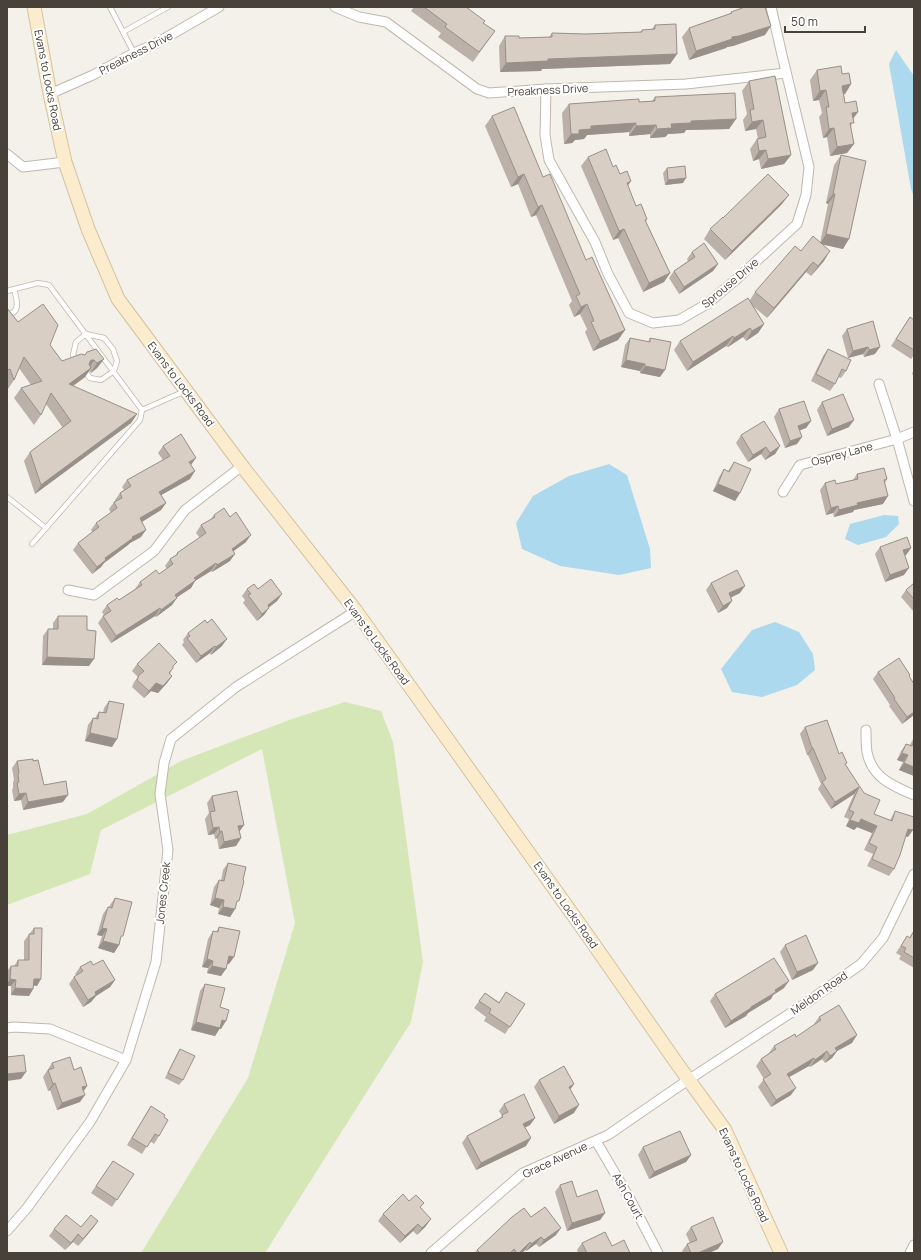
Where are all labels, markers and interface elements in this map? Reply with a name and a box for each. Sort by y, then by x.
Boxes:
scale bar [785,8,865,34]
text: 50 m [791,13,818,30]
street label: Preakness Drive [96,27,176,78]
street label: Evans to Locks Road [31,28,66,132]
street label: Preakness Drive [507,80,589,99]
street label: Sprouse Drive [698,254,762,311]
street label: Evans to Locks Road [145,338,218,429]
street label: Osprey Lane [809,438,875,469]
street label: Evans to Locks Road [341,596,414,688]
street label: Evans to Locks Road [531,858,602,951]
street label: Jones Creek [152,861,173,925]
street label: Meldon Road [787,967,850,1018]
street label: Evans to Locks Road [716,1125,773,1224]
street label: Grace Avenue [520,1138,590,1181]
street label: Ash Court [610,1170,647,1222]

